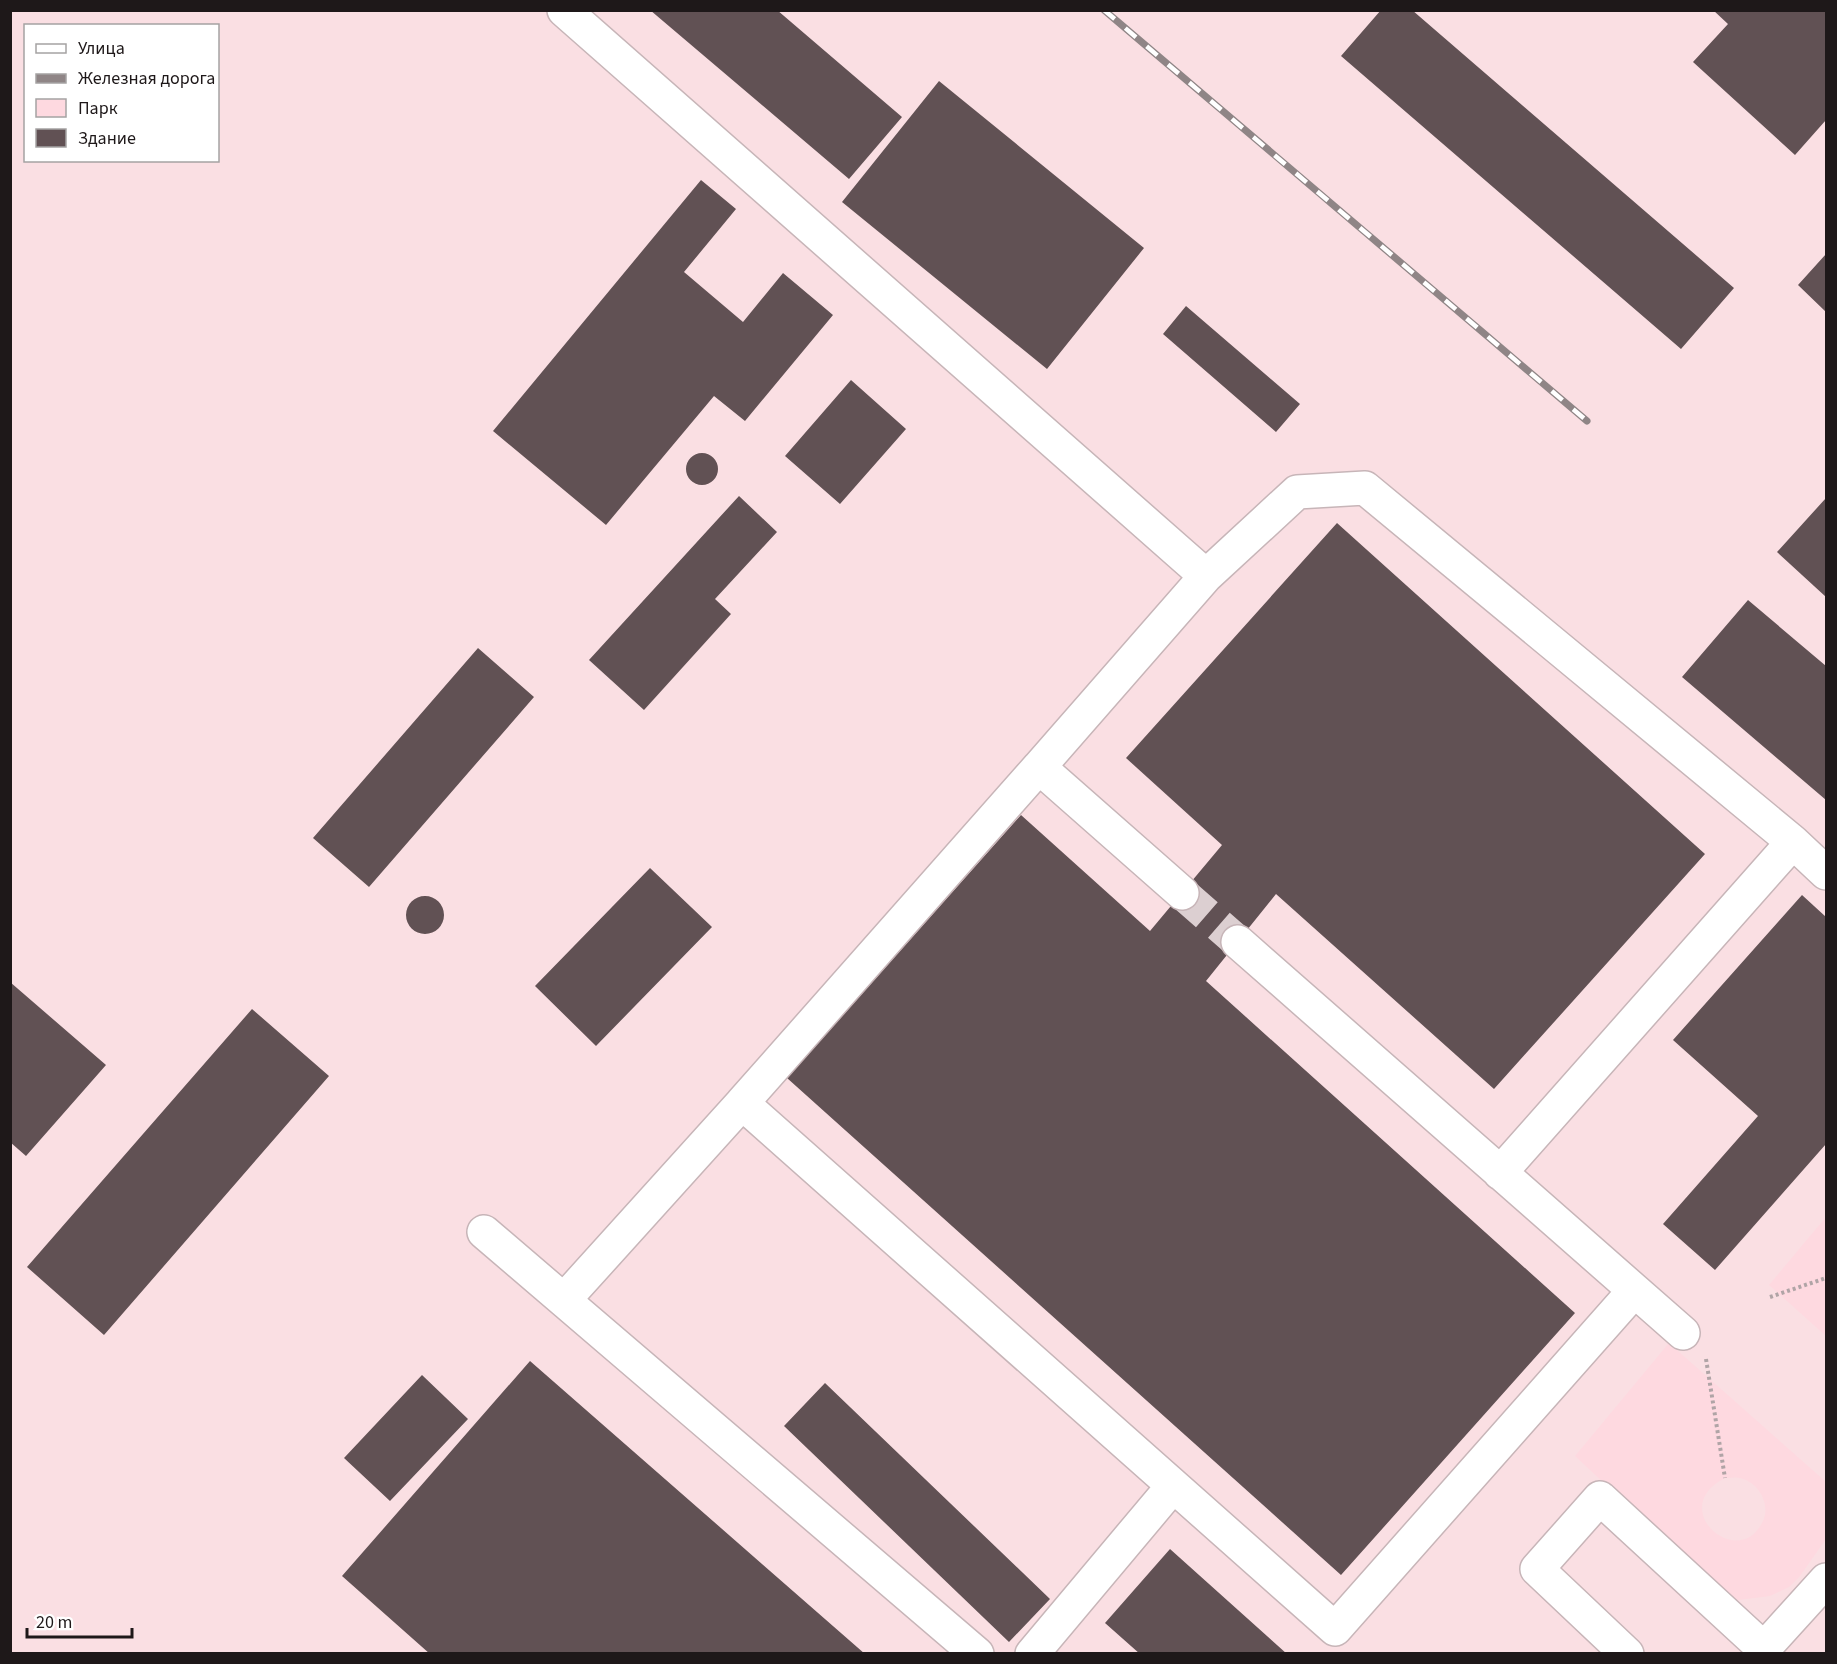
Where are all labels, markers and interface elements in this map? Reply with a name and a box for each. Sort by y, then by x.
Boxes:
legend [24,24,219,162]
text: Улица [78,36,125,61]
text: Железная дорога [78,66,215,91]
text: Парк [78,96,118,121]
text: Здание [78,126,136,151]
scale bar [27,1601,132,1639]
text: 20 m [36,1610,72,1635]

